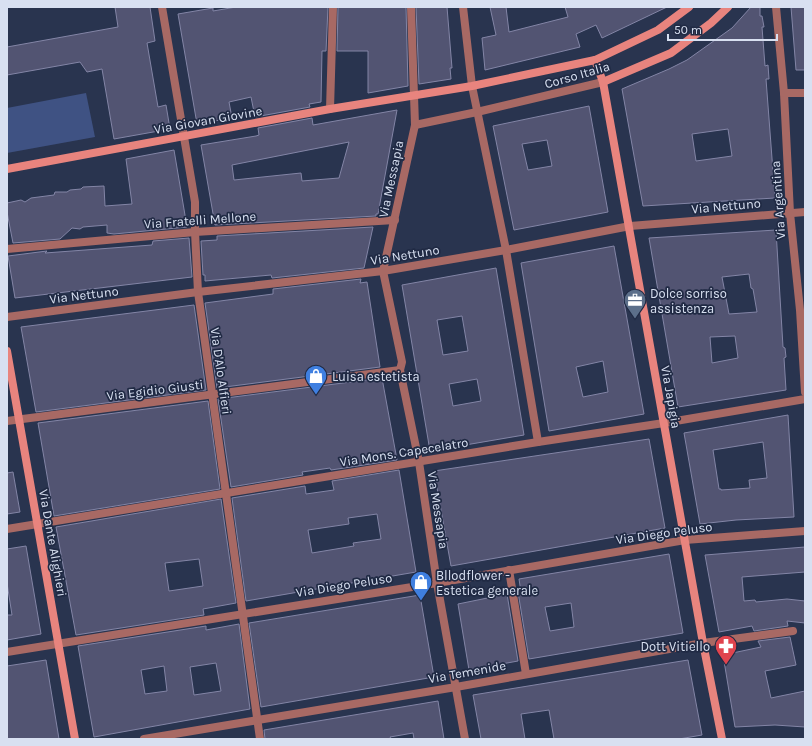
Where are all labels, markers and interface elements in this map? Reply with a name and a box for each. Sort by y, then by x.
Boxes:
scale bar [668,16,777,42]
text: 50 m [674,23,702,37]
street label: Corso Italia [543,59,611,91]
street label: Via Giovan Giovine [153,103,264,137]
street label: Via Messapia [375,139,407,219]
street label: Via Argentina [768,160,788,240]
street label: Via Nettuno [691,195,761,217]
street label: Via Fratelli Mellone [143,209,257,231]
street label: Via Nettuno [369,242,441,268]
street label: Via Nettuno [49,283,119,307]
place label: Dolce sorriso assistenza [650,286,727,316]
office icon: Dolce sorriso assistenza [622,287,648,320]
street label: Via D'Alo Alfieri [207,327,235,415]
shop icon: Luisa estetista [303,363,329,396]
street label: Via Japigia [658,364,684,430]
place label: Luisa estetista [332,369,420,384]
street label: Via Egidio Giusti [106,377,204,403]
street label: Via Mons. Capecelatro [339,434,469,470]
street label: Via Messapia [424,470,452,550]
street label: Via Dante Alighieri [36,488,70,598]
street label: Via Diego Peluso [615,519,713,547]
place label: Bllodflower - Estetica generale [436,568,538,598]
shop icon: Bllodflower - Estetica generale [408,569,434,602]
street label: Via Diego Peluso [295,570,393,600]
pharmacy icon: Dott Vitiello [713,633,739,666]
place label: Dott Vitiello [640,639,710,654]
street label: Via Temenide [427,658,507,686]

